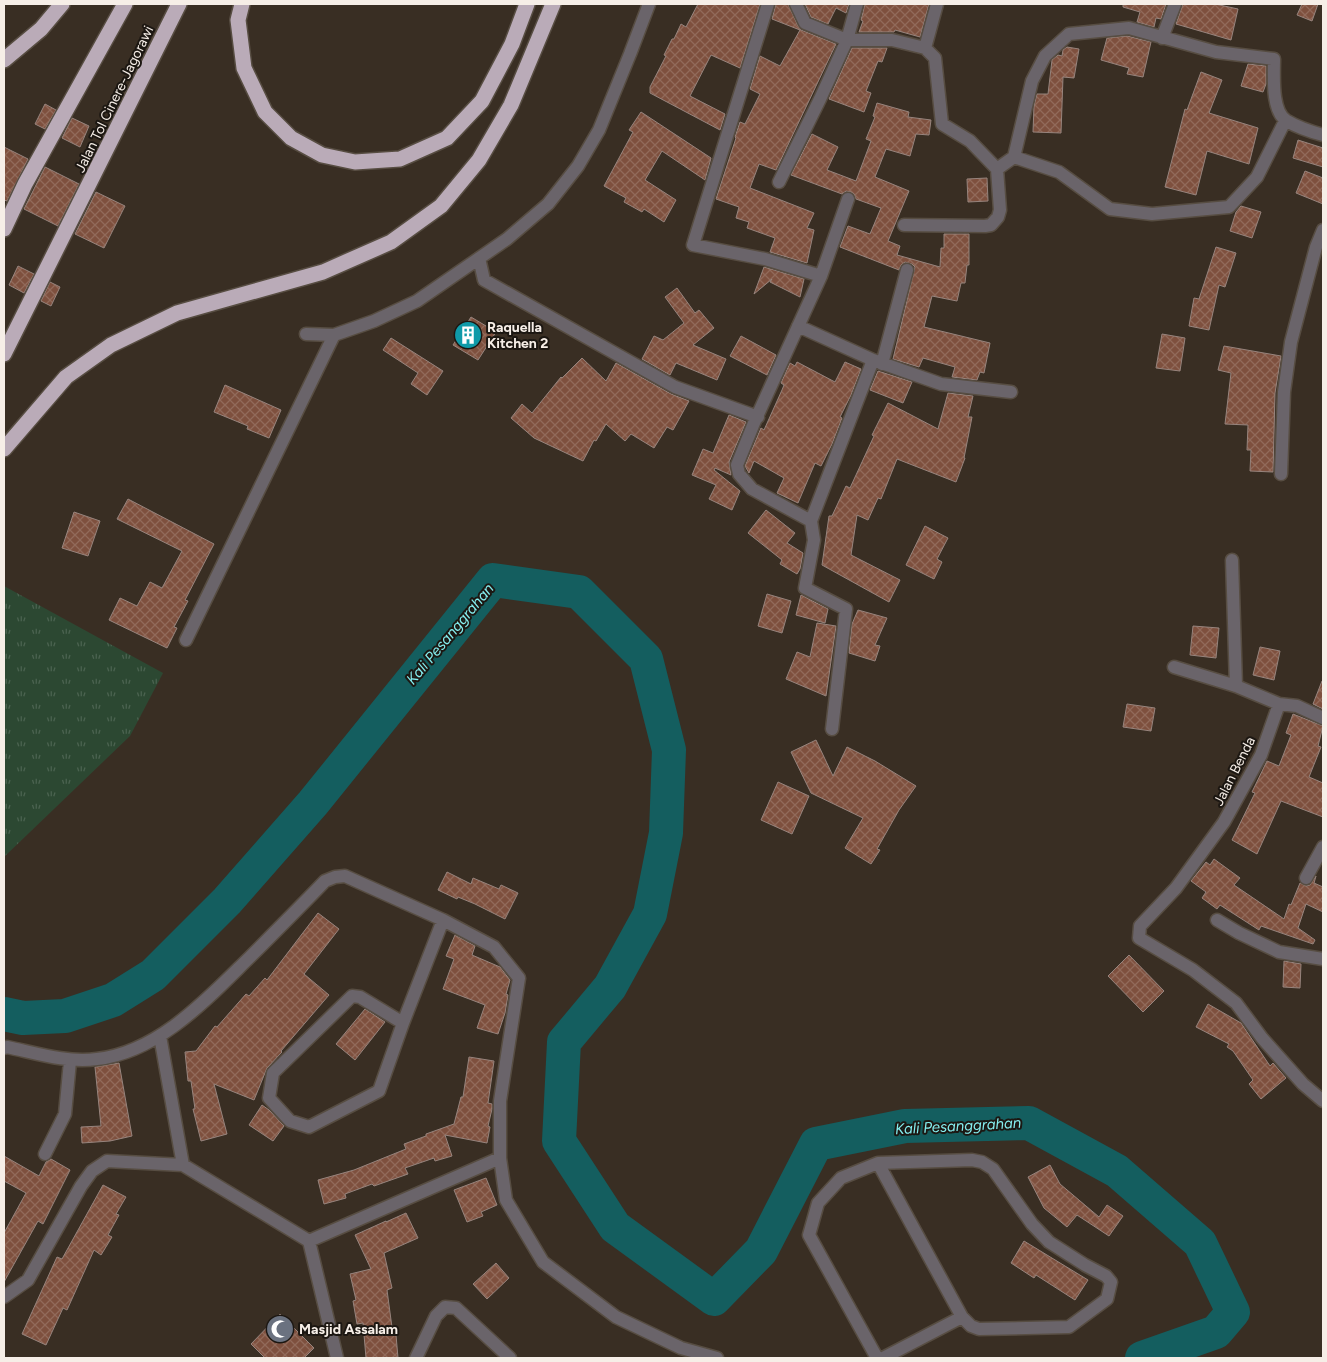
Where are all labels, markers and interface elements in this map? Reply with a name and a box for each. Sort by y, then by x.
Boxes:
street label: Jalan Tol Cinere-Jagorawi [72,23,157,175]
place label: Raquella Kitchen 2 [487,319,548,352]
building icon: Raquella Kitchen 2 [453,320,483,350]
water label: Kali Pesanggrahan [402,580,498,688]
street label: Jalan Benda [1210,734,1259,809]
water label: Kali Pesanggrahan [894,1114,1022,1138]
mosque icon: Masjid Assalam [265,1314,295,1344]
place label: Masjid Assalam [299,1321,398,1338]

